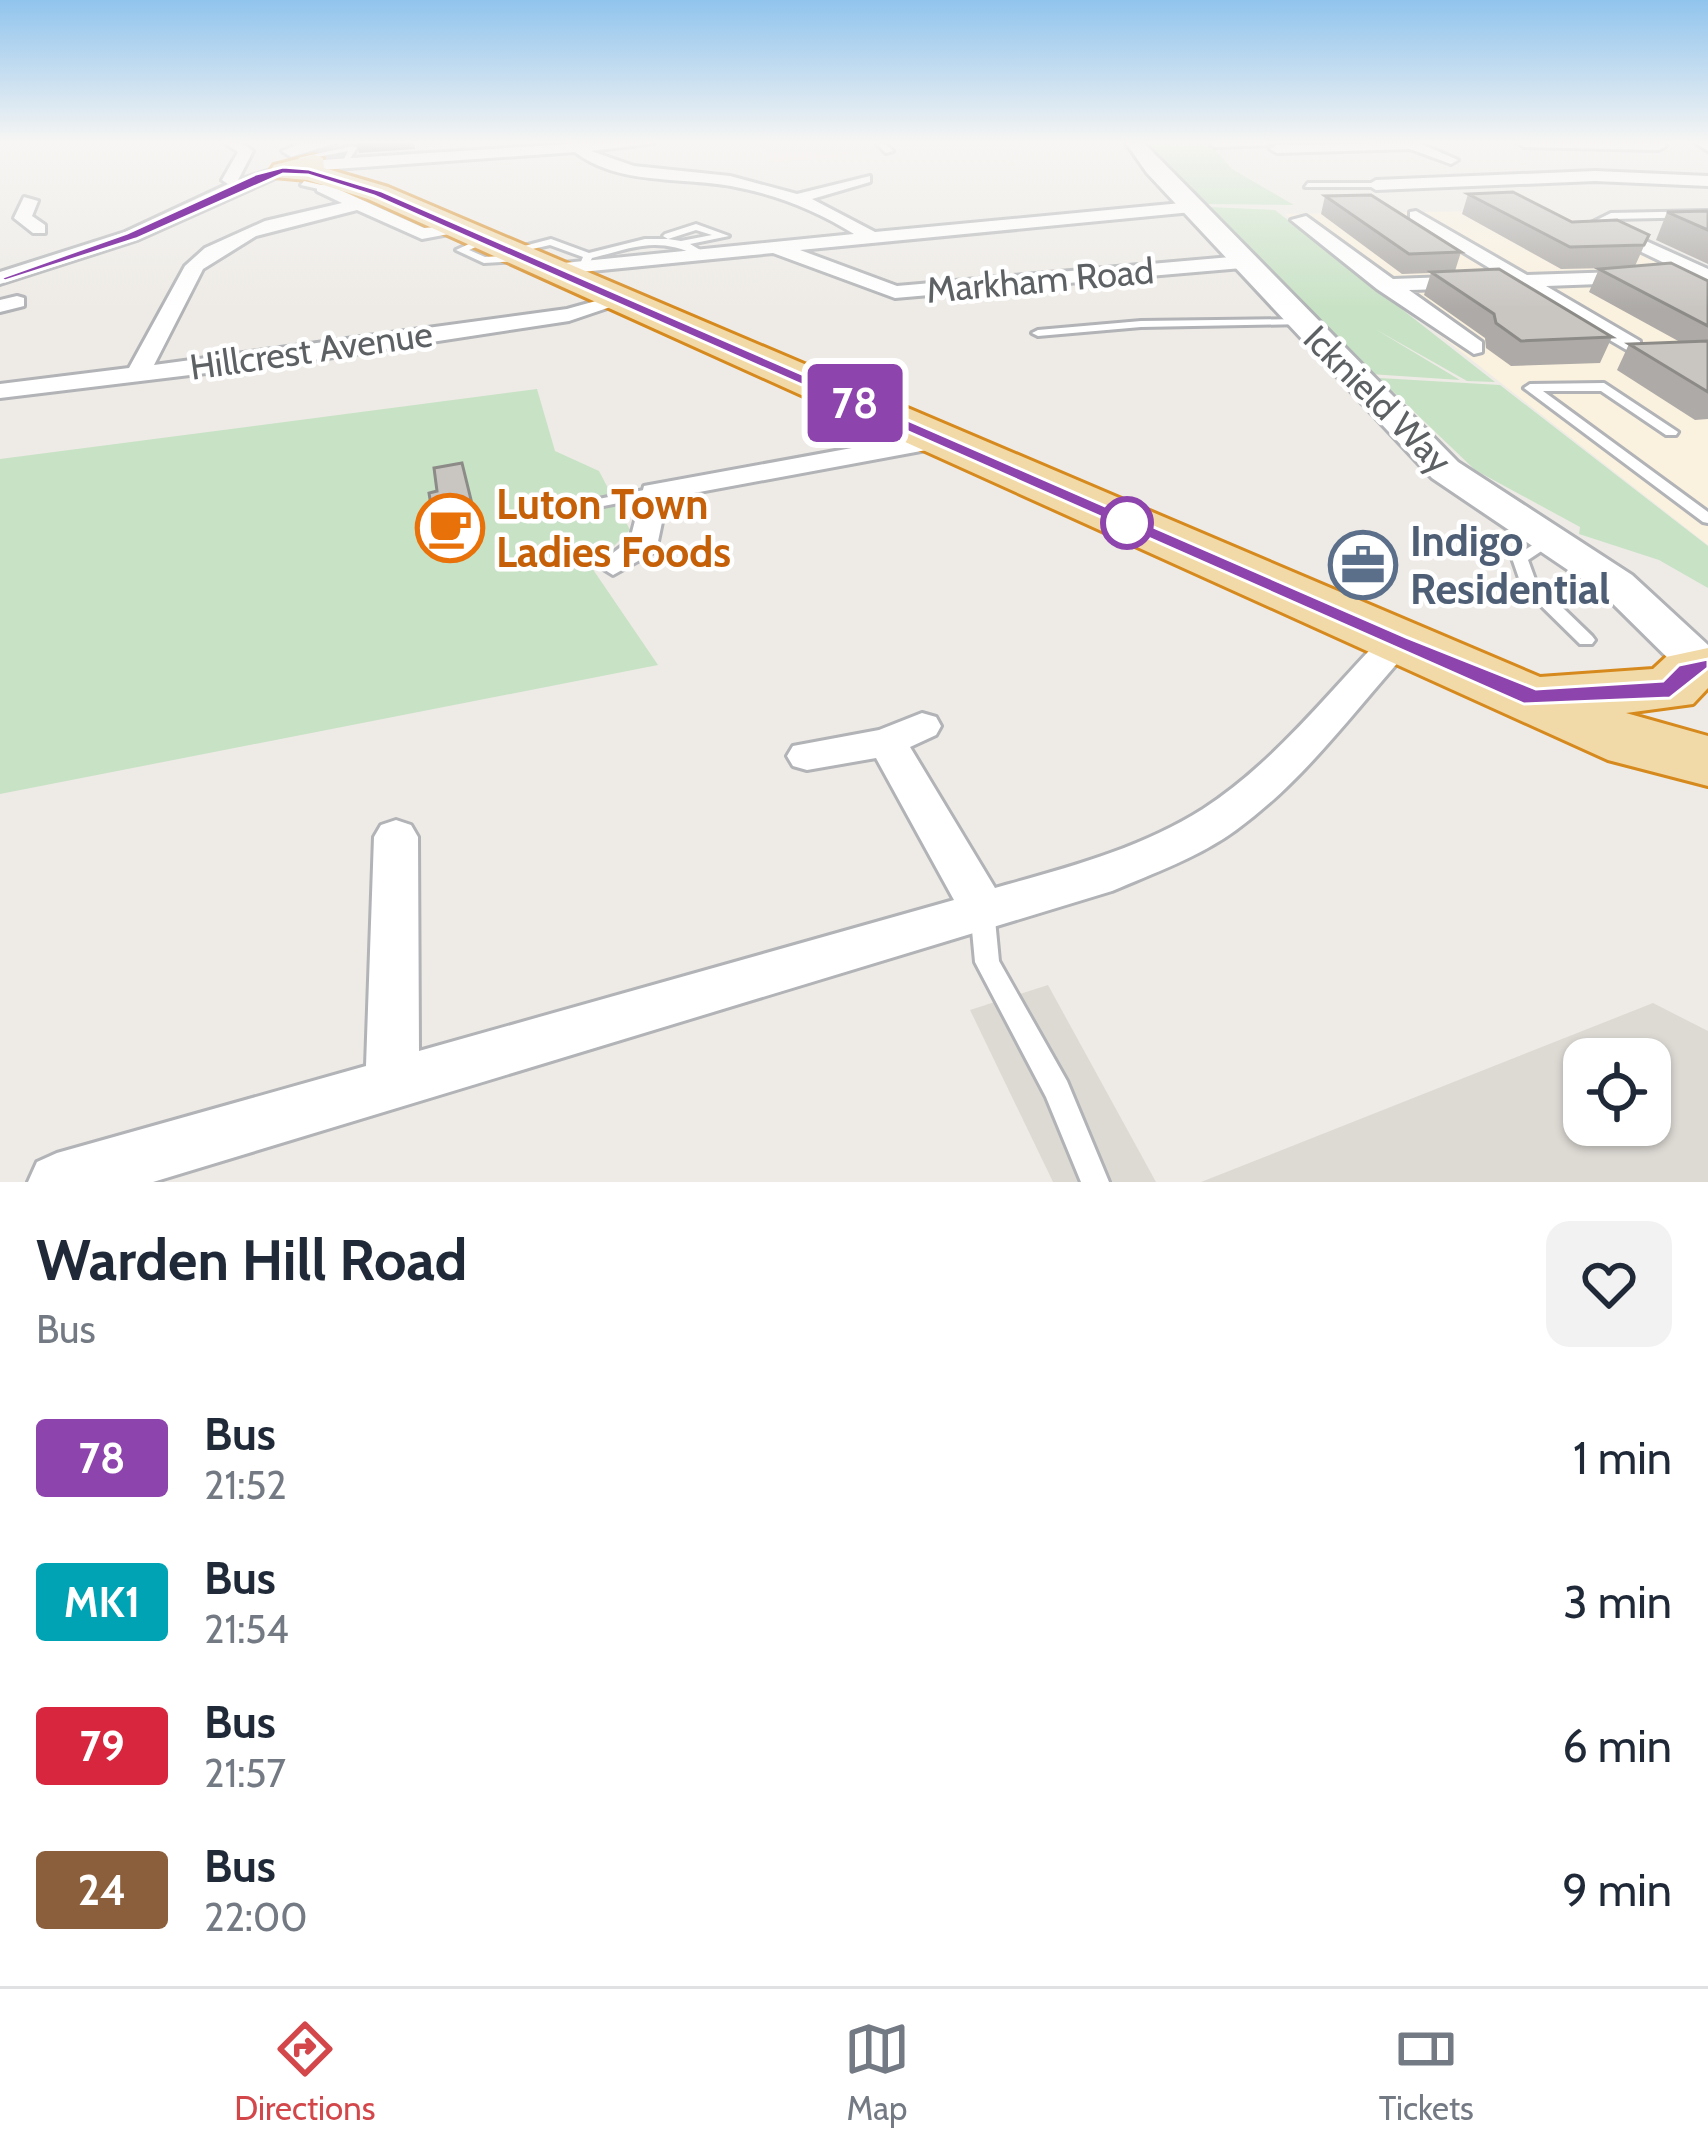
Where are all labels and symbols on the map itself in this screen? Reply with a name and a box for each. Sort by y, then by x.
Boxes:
street label: Markham Road [924,248,1156,312]
street label: Hillcrest Avenue [187,311,435,389]
street label: Icknield Way [1295,316,1461,482]
line badge: 78 [801,364,909,442]
place label: Luton Town Ladies Foods [496,478,731,578]
cafe icon: Luton Town Ladies Foods [415,493,485,563]
unlabelled marker [1102,498,1152,548]
place label: Indigo Residential [1410,515,1610,615]
office icon: Indigo Residential [1328,530,1398,600]

